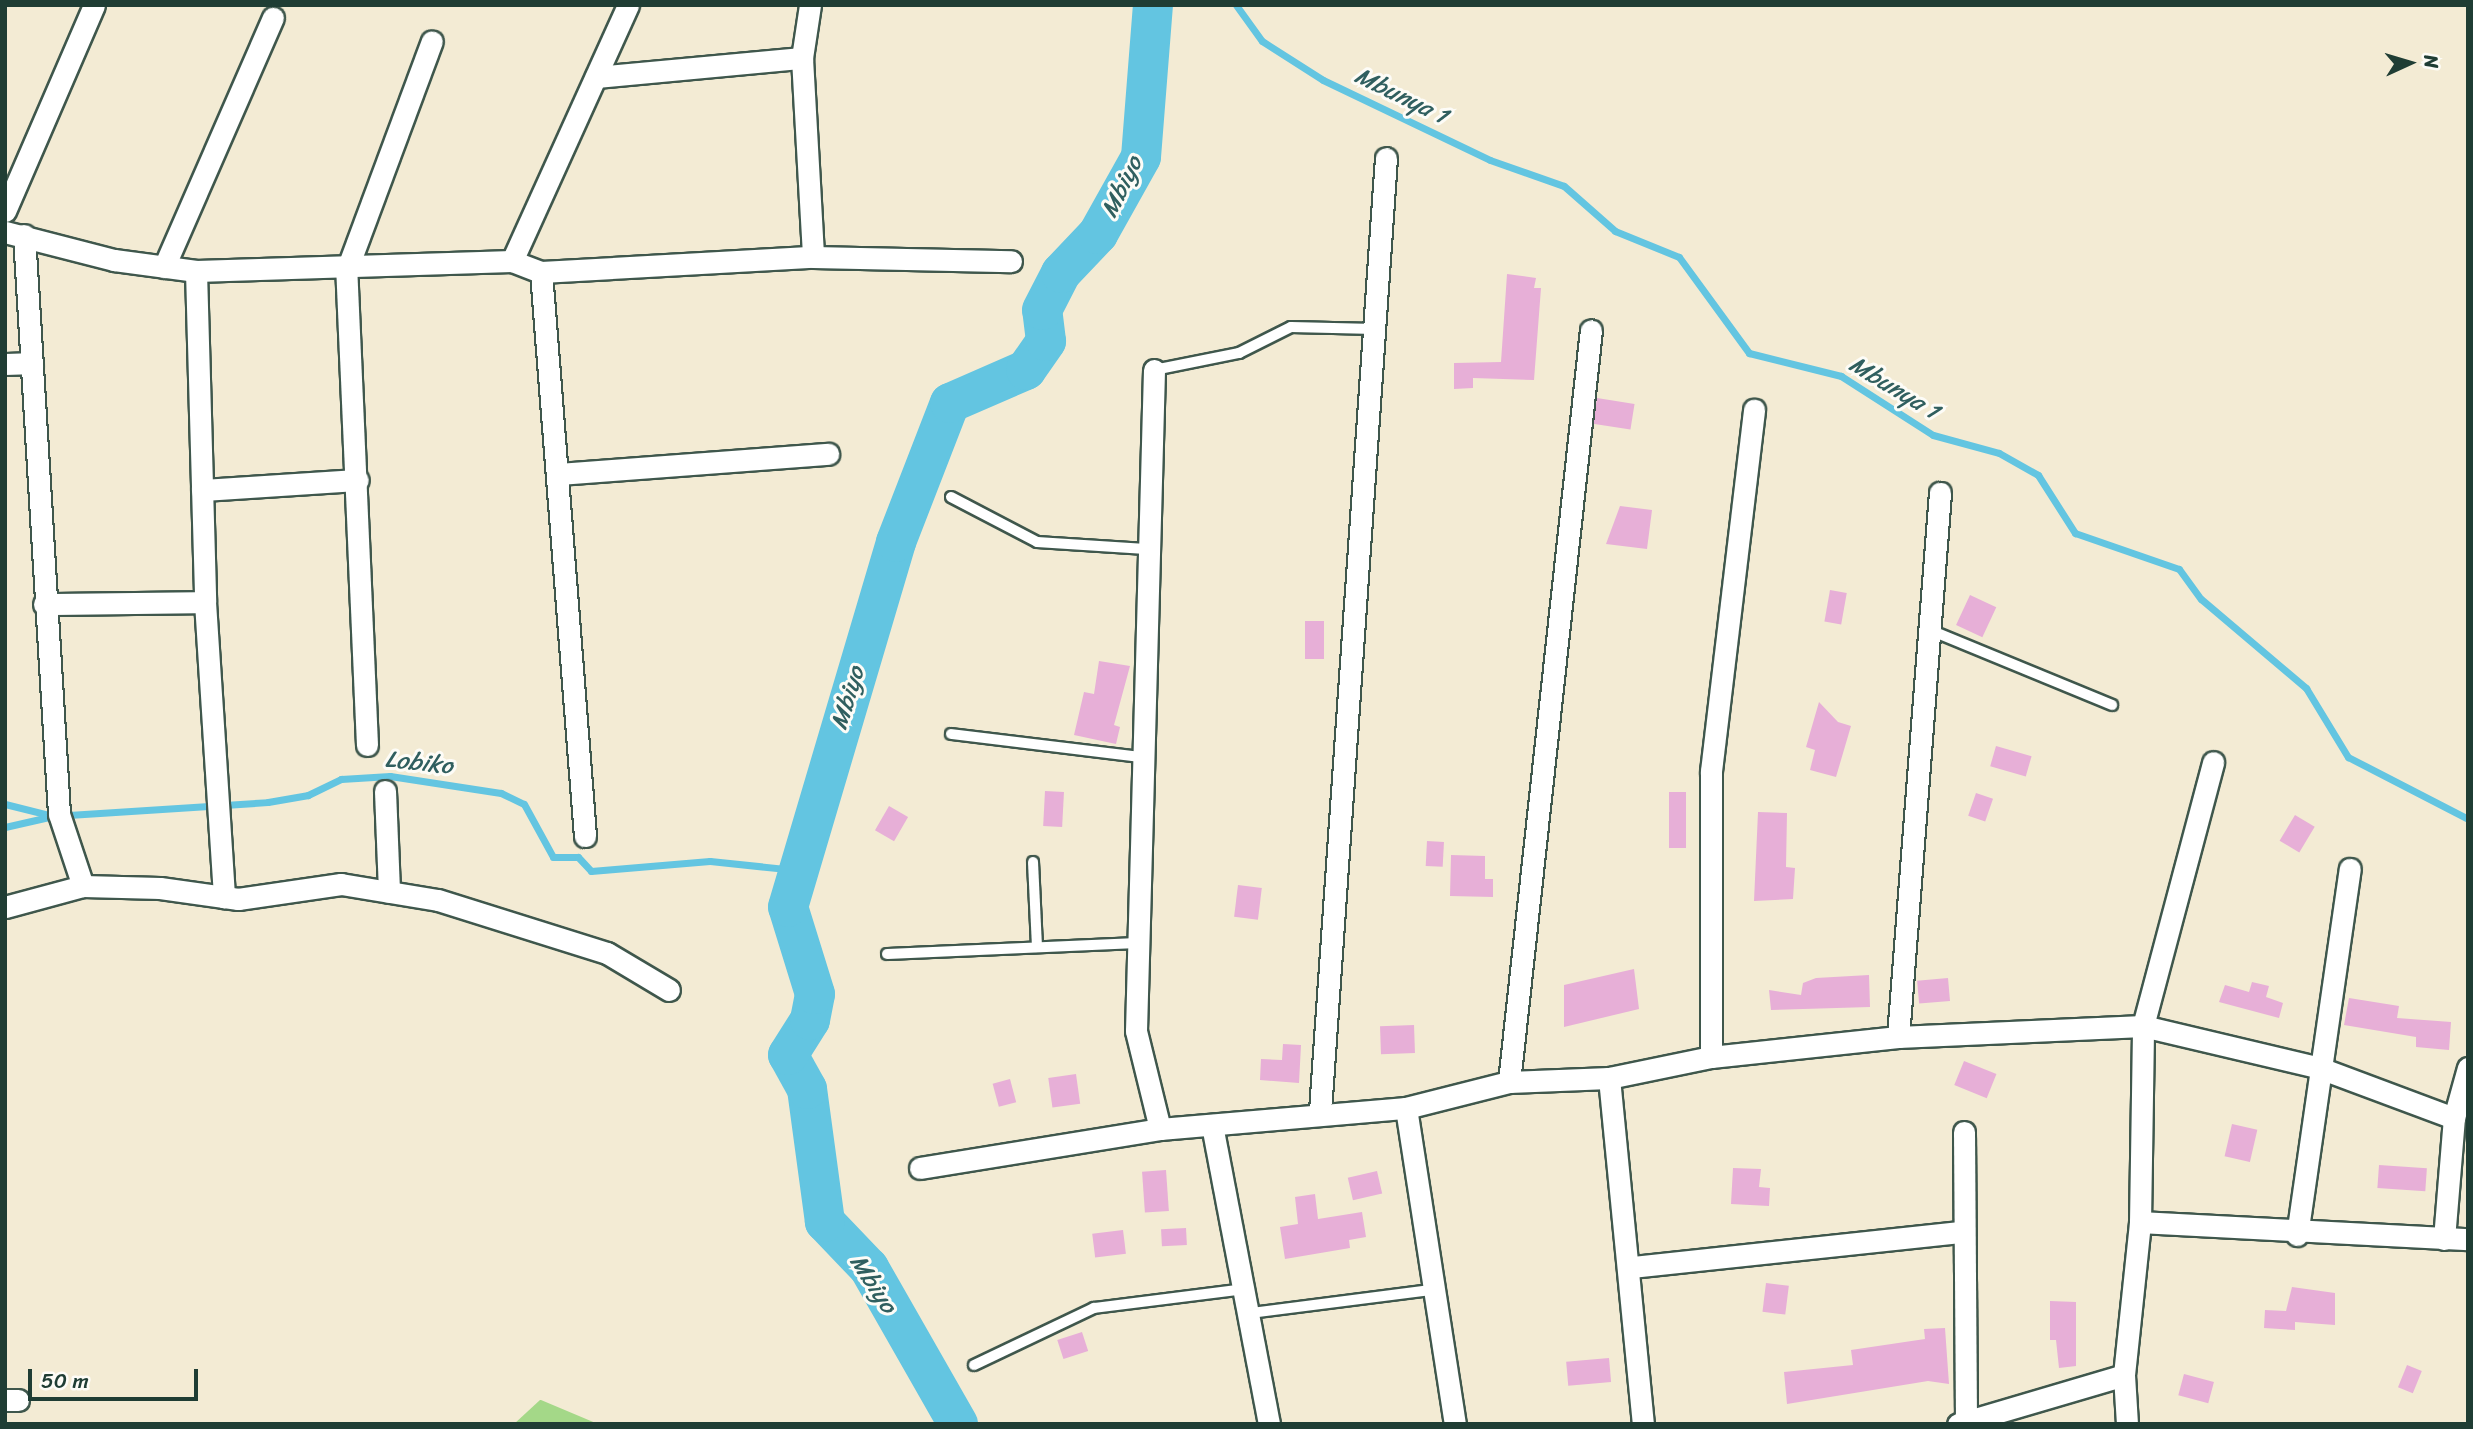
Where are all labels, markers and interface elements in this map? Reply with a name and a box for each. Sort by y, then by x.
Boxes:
north arrow [2375,28,2445,98]
text: N [2415,54,2448,69]
water label: Mbunya 1 [1350,61,1452,131]
water label: Mbiyo [1095,152,1149,222]
water label: Mbunya 1 [1844,350,1944,426]
water label: Mbiyo [825,663,871,733]
water label: Lobiko [384,745,454,781]
water label: Mbiyo [843,1249,903,1319]
scale bar [32,1356,201,1400]
text: 50 m [41,1362,89,1400]

